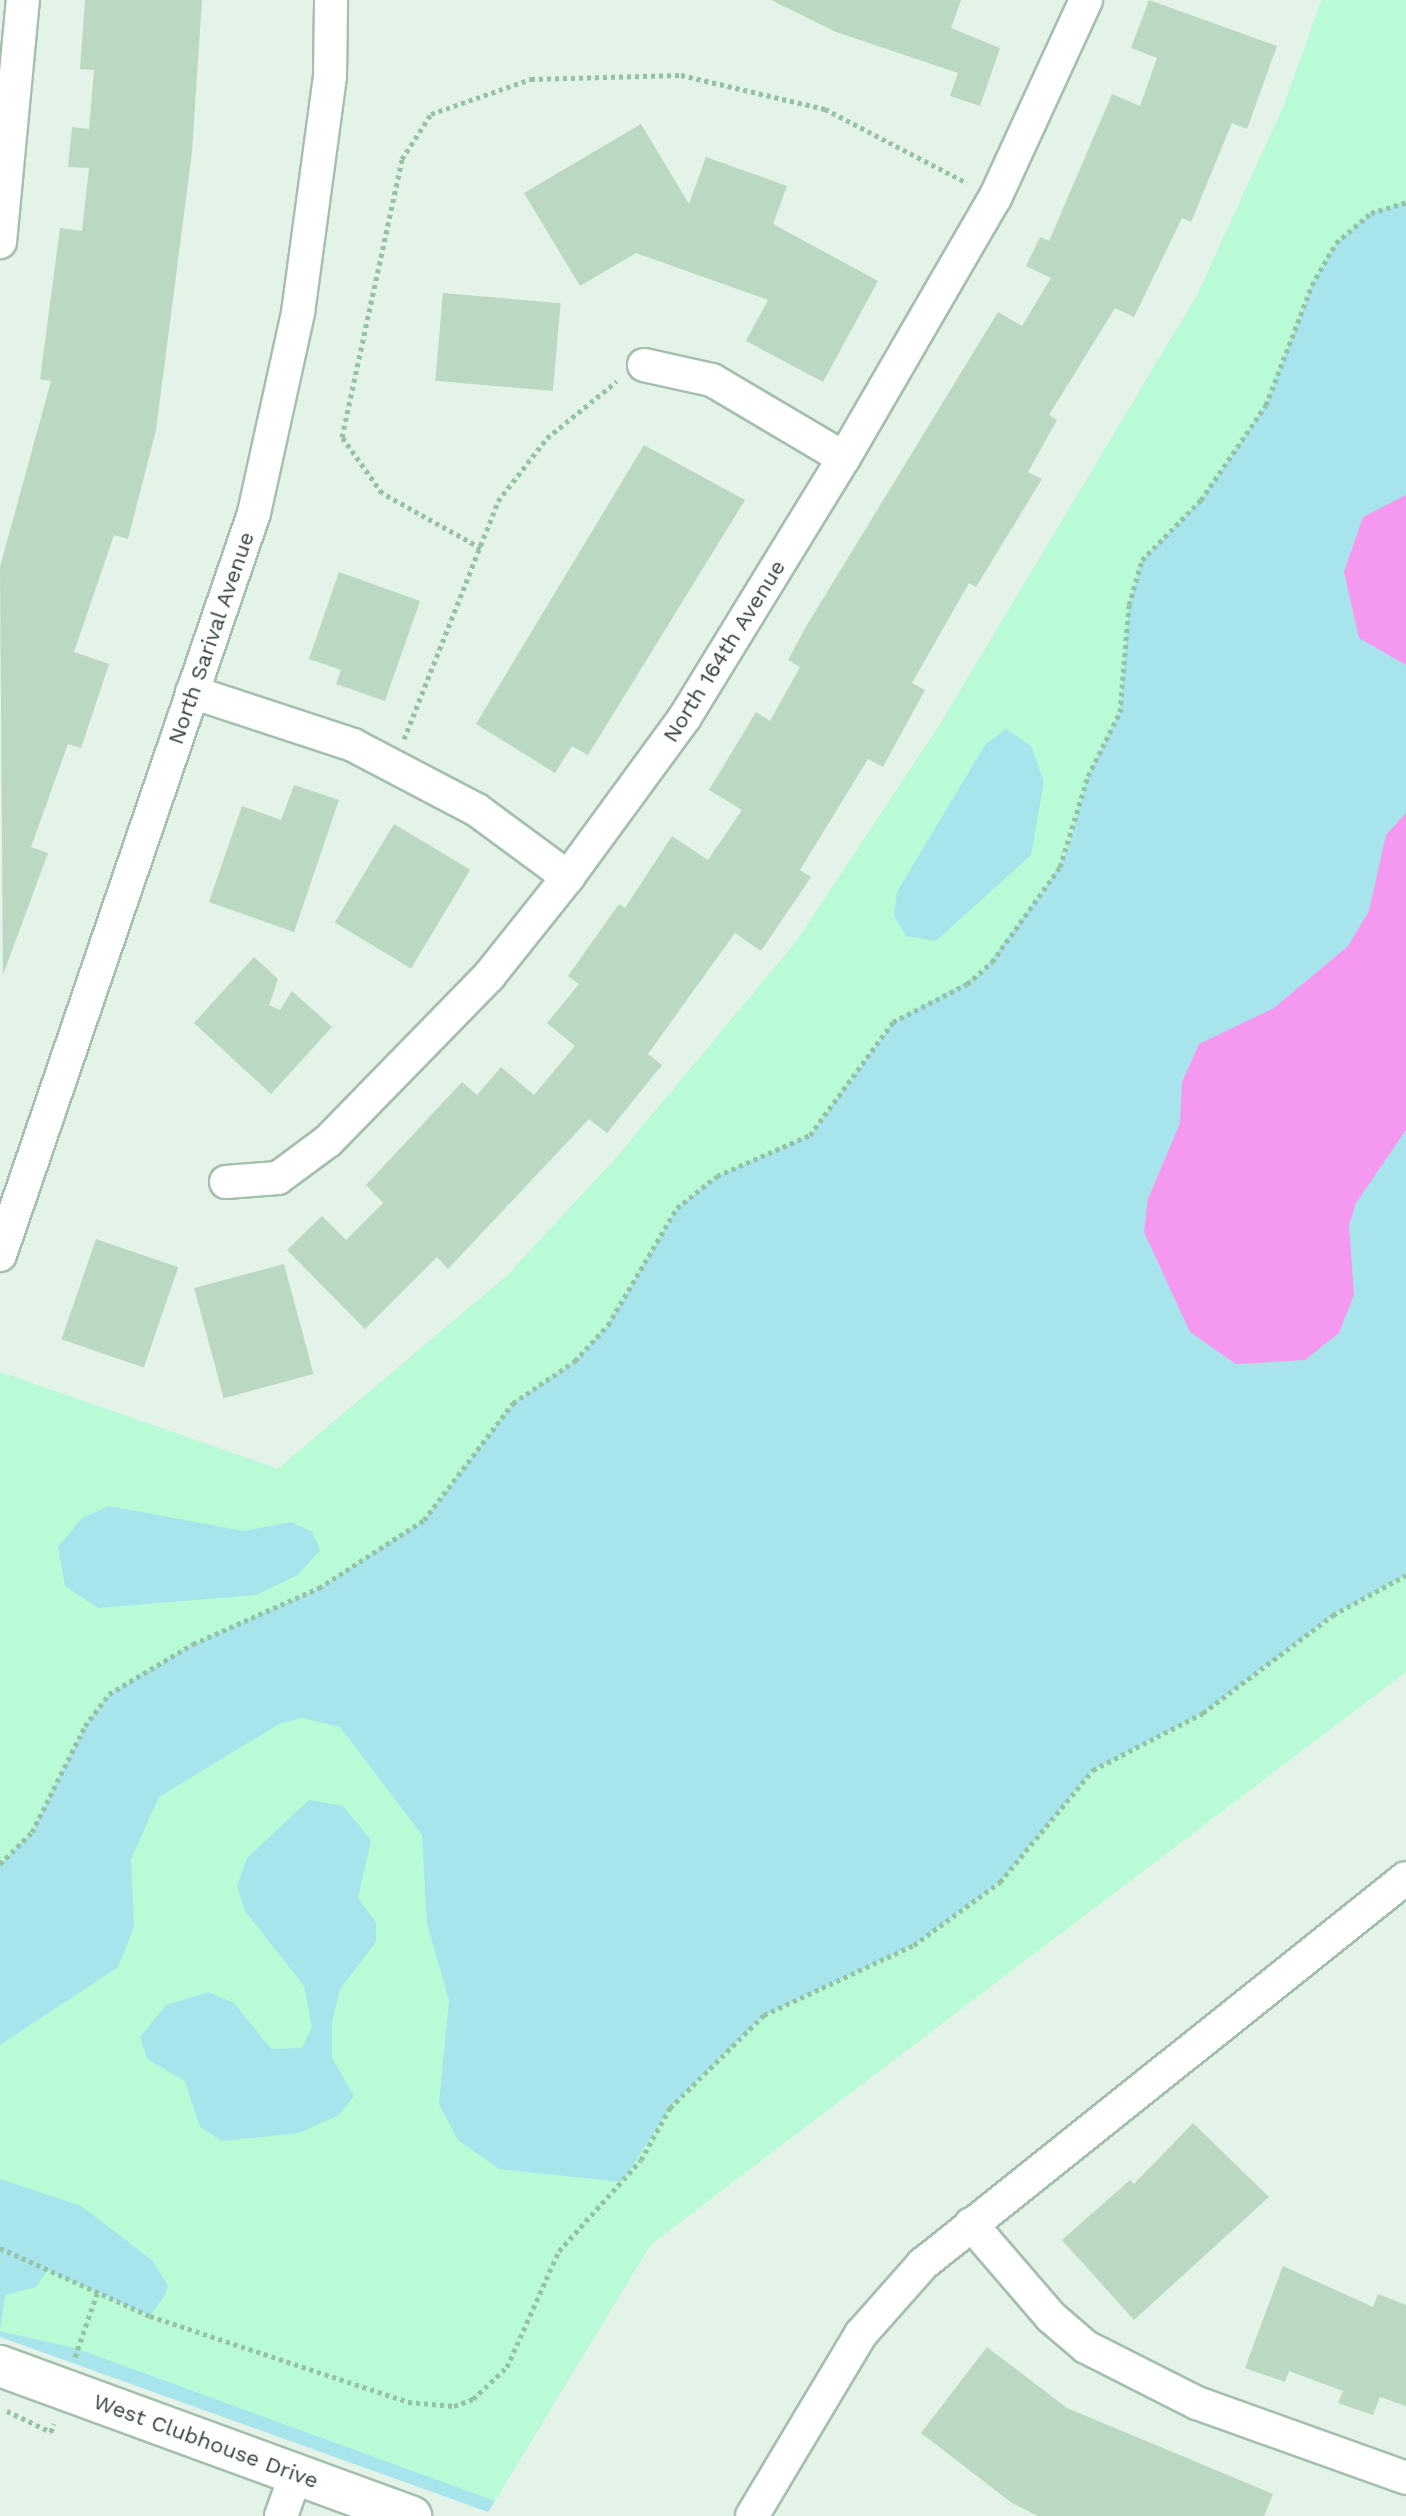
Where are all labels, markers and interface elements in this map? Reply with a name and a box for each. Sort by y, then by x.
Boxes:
street label: North Sarival Avenue [162,528,260,748]
street label: North 164th Avenue [657,554,791,748]
street label: West Clubhouse Drive [90,2388,322,2494]

